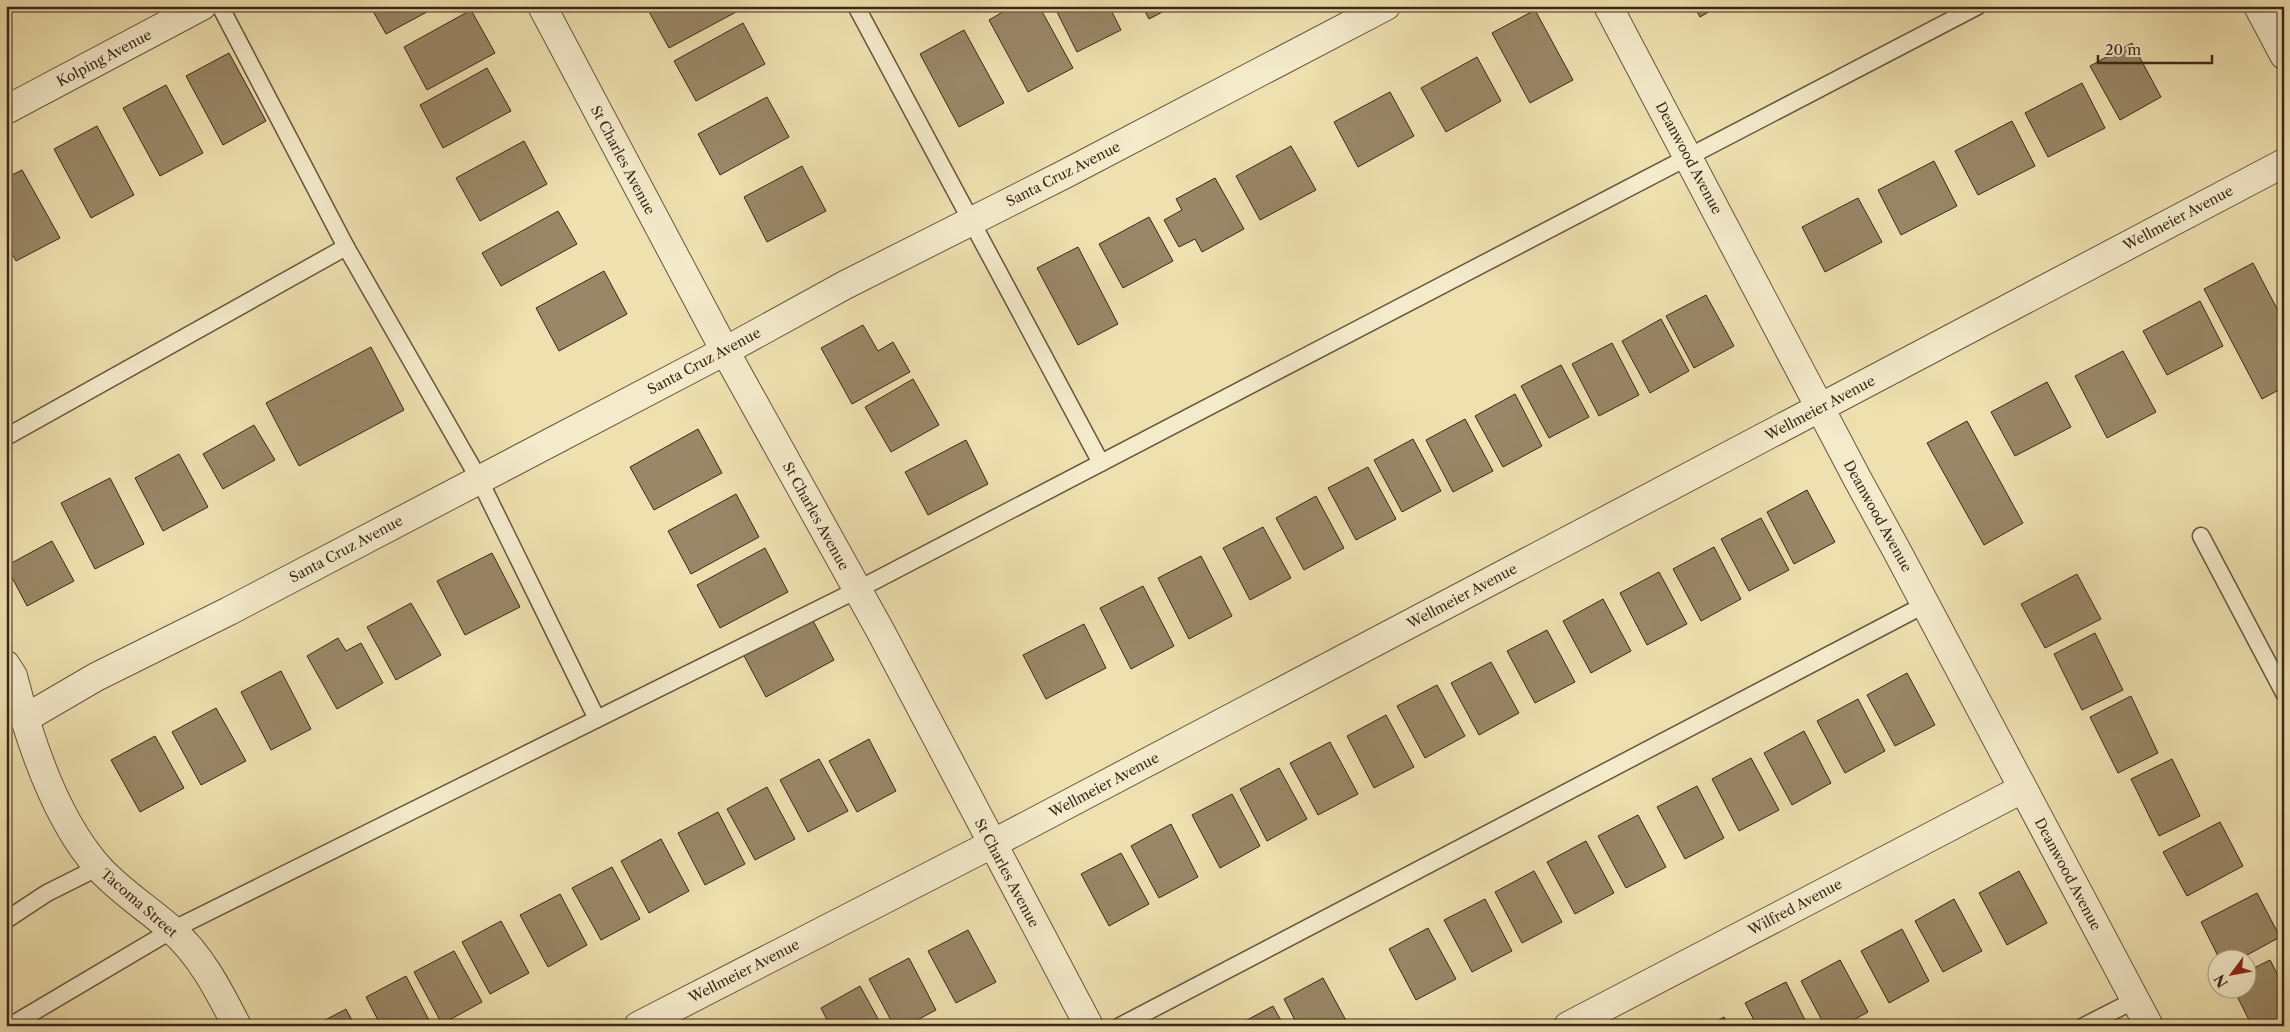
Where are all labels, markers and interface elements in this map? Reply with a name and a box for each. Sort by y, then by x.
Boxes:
street label: Kolping Avenue [53,25,155,91]
scale bar [2098,32,2211,64]
text: 20 m [2105,40,2141,59]
street label: Deanwood Avenue [1652,99,1726,217]
street label: St Charles Avenue [587,102,659,218]
street label: Santa Cruz Avenue [1003,137,1123,211]
street label: Wellmeier Avenue [2119,181,2236,255]
street label: Santa Cruz Avenue [644,323,764,398]
street label: Wellmeier Avenue [1761,371,1878,445]
street label: Deanwood Avenue [1840,457,1916,575]
street label: St Charles Avenue [779,459,853,573]
street label: Santa Cruz Avenue [286,511,406,586]
street label: Wellmeier Avenue [1403,559,1520,633]
street label: Wellmeier Avenue [1045,748,1162,822]
street label: St Charles Avenue [971,815,1043,931]
street label: Deanwood Avenue [2031,815,2105,933]
street label: Tacoma Street [97,865,181,941]
street label: Wilfred Avenue [1744,875,1845,940]
street label: Wellmeier Avenue [685,935,802,1007]
north arrow [2208,950,2258,1000]
text: N [2210,971,2232,991]

